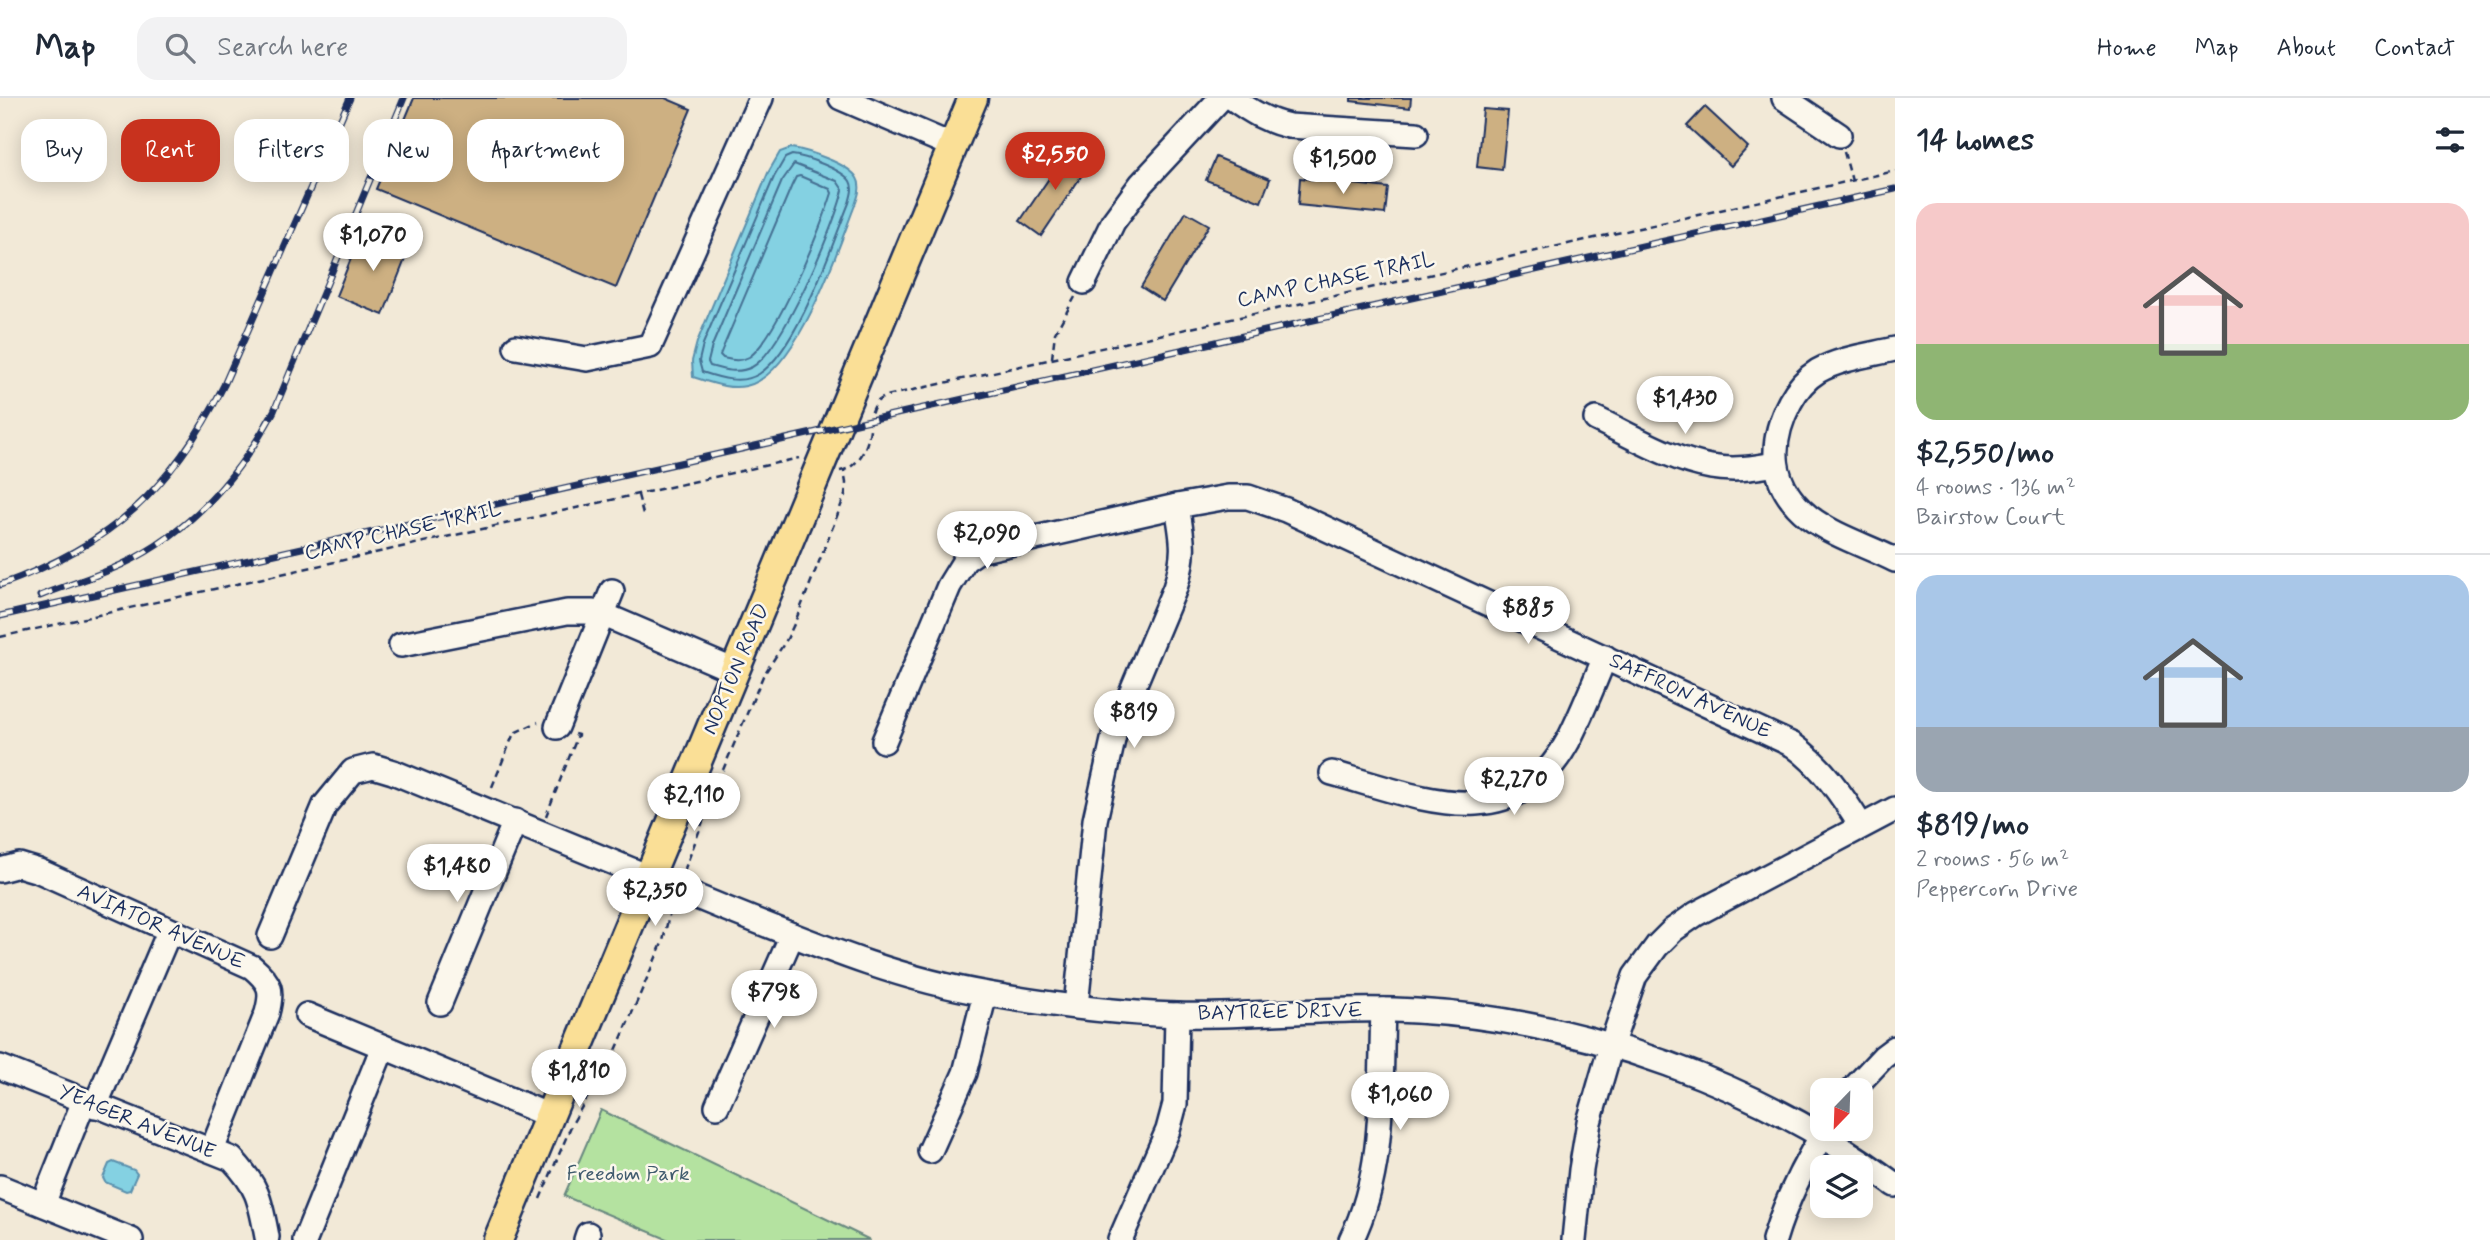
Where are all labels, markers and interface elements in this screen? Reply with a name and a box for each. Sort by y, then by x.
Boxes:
search box [137,17,627,80]
text: Map [35,26,95,70]
icon: search [161,29,199,67]
text: Search here [217,31,348,65]
text: Home [2097,33,2157,64]
text: Map [2195,33,2239,64]
text: About [2277,33,2336,64]
text: Contact [2374,33,2455,64]
chip: Buy [21,119,107,182]
chip: Rent [121,119,220,182]
chip: Filters [234,119,349,182]
chip: New [363,119,453,182]
chip: Apartment [467,119,624,182]
text: 14 homes [1916,121,2034,160]
icon: filters [2431,121,2469,159]
pin: $2,550 [998,132,1112,192]
pin: $1,500 [1286,136,1400,196]
text: $2,550 [1021,140,1089,170]
text: $1,500 [1309,144,1377,174]
pin: $1,070 [316,214,430,273]
text: $1,070 [339,221,407,251]
street label: CAMP CHASE TRAIL [1235,245,1437,315]
icon: home [2130,248,2256,374]
pin: $1,430 [1628,376,1742,436]
text: $1,430 [1653,384,1718,414]
text: $2,550/mo [1916,434,2054,473]
text: 4 rooms · 136 m² [1916,473,2076,503]
street label: CAMP CHASE TRAIL [302,495,504,567]
text: Bairstow Court [1916,503,2065,533]
pin: $2,090 [930,512,1044,571]
text: $2,090 [953,519,1021,549]
pin: $885 [1487,587,1569,646]
text: $885 [1502,594,1554,624]
street label: NORTON ROAD [696,599,776,739]
icon: home [2130,620,2256,746]
street label: SAFFRON AVENUE [1605,646,1775,746]
pin: $819 [1093,690,1175,750]
text: $819 [1110,698,1158,728]
pin: $2,270 [1457,758,1571,817]
text: $2,270 [1480,765,1548,795]
pin: $2,110 [637,774,751,833]
text: $2,110 [663,781,725,811]
text: $819/mo [1916,806,2029,845]
pin: $1,480 [400,844,514,904]
text: 2 rooms · 56 m² [1916,845,2069,875]
text: $1,480 [423,852,491,882]
pin: $2,350 [598,868,712,928]
text: Peppercorn Drive [1916,875,2078,905]
text: $2,350 [622,876,688,906]
street label: AVIATOR AVENUE [73,877,249,977]
pin: $798 [733,970,815,1030]
text: $798 [747,978,801,1008]
street label: BAYTREE DRIVE [1197,997,1363,1027]
pin: $1,810 [522,1049,636,1109]
text: $1,810 [547,1057,611,1087]
pin: $1,060 [1343,1072,1457,1132]
street label: YEAGER AVENUE [54,1078,220,1166]
north arrow [1810,1078,1872,1141]
map controls [1810,1078,1873,1218]
text: $1,060 [1367,1080,1433,1110]
button: layers [1810,1155,1873,1218]
park label: Freedom Park [567,1160,690,1188]

